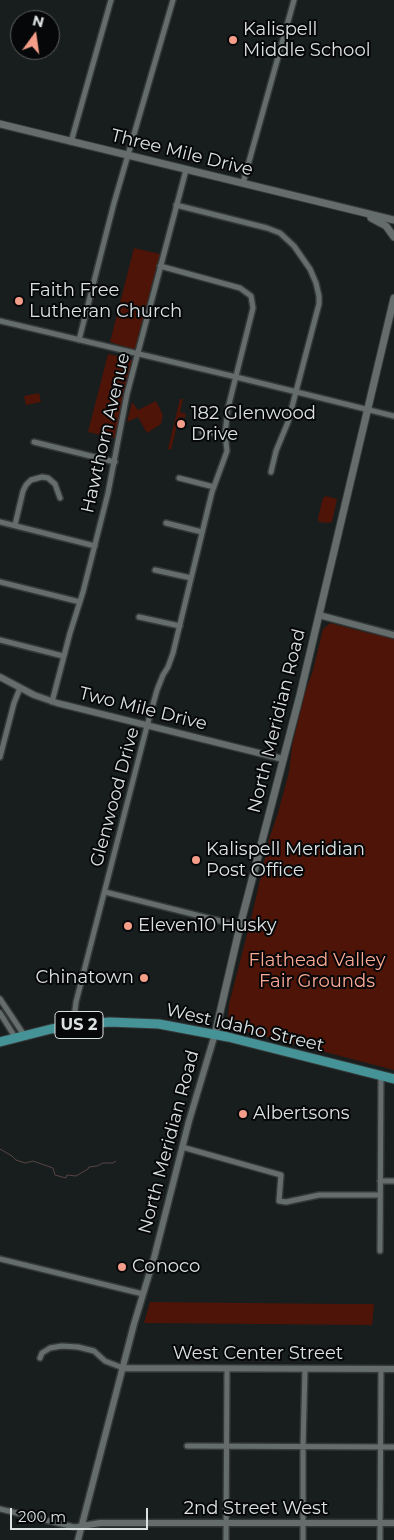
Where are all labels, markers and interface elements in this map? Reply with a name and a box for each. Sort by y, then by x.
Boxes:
north arrow [10,10,60,60]
text: N [31,11,46,32]
place label: Kalispell Middle School [243,19,371,62]
marker: Kalispell Middle School [227,34,239,46]
street label: Three Mile Drive [109,125,255,181]
place label: Faith Free Lutheran Church [29,280,182,322]
marker: Faith Free Lutheran Church [13,295,25,307]
street label: Hawthorn Avenue [77,351,135,515]
place label: 182 Glenwood Drive [191,403,316,446]
marker: 182 Glenwood Drive [175,418,187,430]
street label: North Meridian Road [244,627,310,815]
street label: Two Mile Drive [77,683,209,735]
street label: Glenwood Drive [86,725,144,869]
place label: Kalispell Meridian Post Office [206,839,365,882]
marker: Kalispell Meridian Post Office [190,854,202,866]
place label: Eleven10 Husky [138,915,276,937]
marker: Eleven10 Husky [122,920,134,932]
park label: Flathead Valley Fair Grounds [249,950,385,992]
place label: Chinatown [35,967,134,989]
marker: Chinatown [138,972,150,984]
street label: West Idaho Street [164,999,326,1057]
road number: US 2 [55,1012,103,1038]
street label: North Meridian Road [134,1048,204,1236]
place label: Albertsons [253,1103,350,1125]
marker: Albertsons [237,1108,249,1120]
place label: Conoco [132,1256,200,1278]
marker: Conoco [116,1261,128,1273]
street label: West Center Street [173,1343,343,1365]
scale bar [12,1498,150,1530]
street label: 2nd Street West [184,1498,328,1520]
text: 200 m [18,1507,66,1526]

